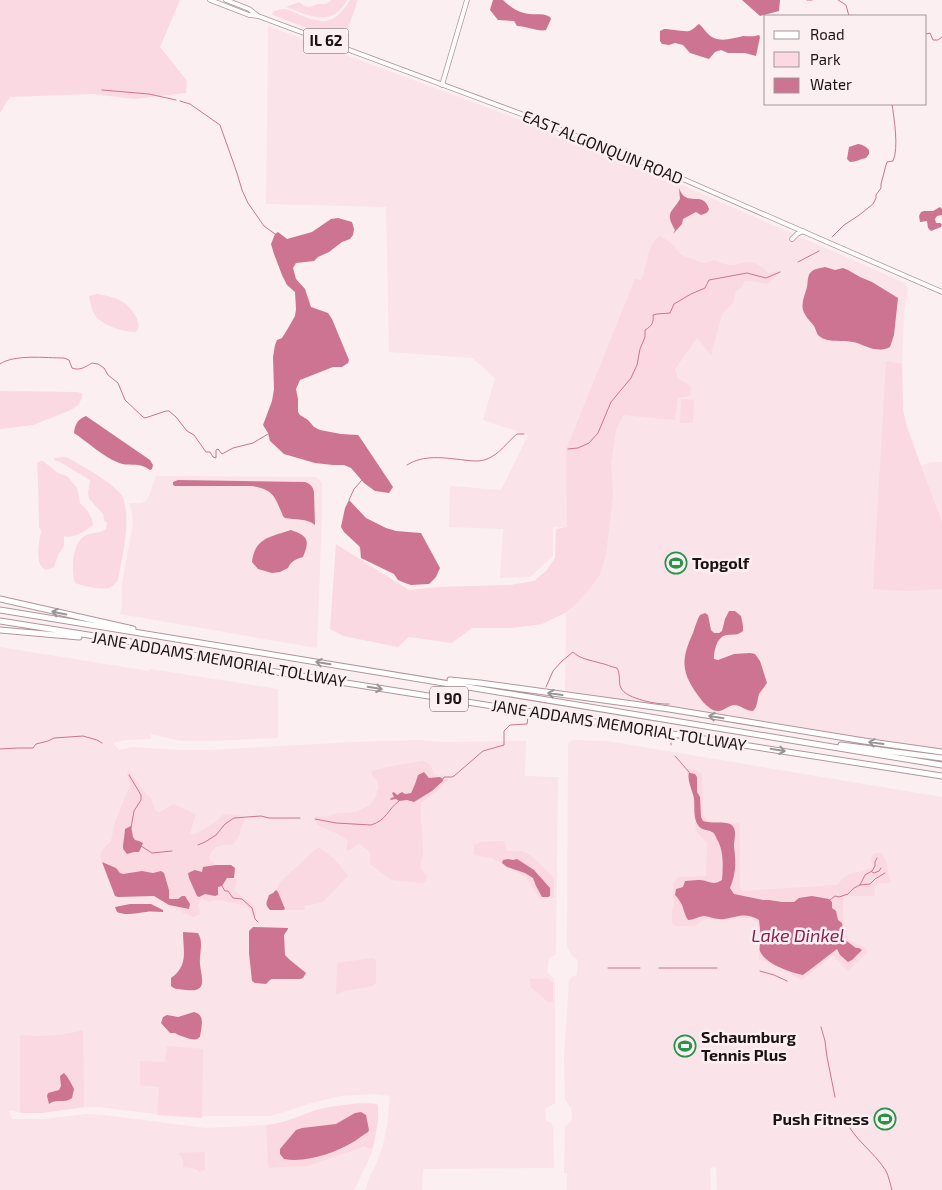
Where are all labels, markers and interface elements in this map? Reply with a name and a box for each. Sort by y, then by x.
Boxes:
legend [764,15,927,105]
text: Road [810,25,845,43]
road number: IL 62 [304,28,348,54]
text: Park [810,50,841,68]
text: Water [810,75,852,93]
street label: EAST ALGONQUIN ROAD [520,106,686,188]
sports icon: Topgolf [664,551,688,575]
place label: Topgolf [692,553,750,572]
one-way arrow [52,607,68,617]
street label: JANE ADDAMS MEMORIAL TOLLWAY [91,627,348,690]
one-way arrow [315,657,331,667]
one-way arrow [367,683,383,693]
road number: I 90 [430,686,468,712]
one-way arrow [547,689,563,699]
street label: JANE ADDAMS MEMORIAL TOLLWAY [490,695,748,754]
one-way arrow [708,712,724,722]
one-way arrow [869,737,885,747]
one-way arrow [770,745,786,755]
water label: Lake Dinkel [751,924,845,946]
place label: Schaumburg Tennis Plus [701,1027,797,1064]
sports icon: Schaumburg Tennis Plus [673,1034,697,1058]
sports icon: Push Fitness [873,1107,897,1131]
place label: Push Fitness [773,1109,869,1128]

